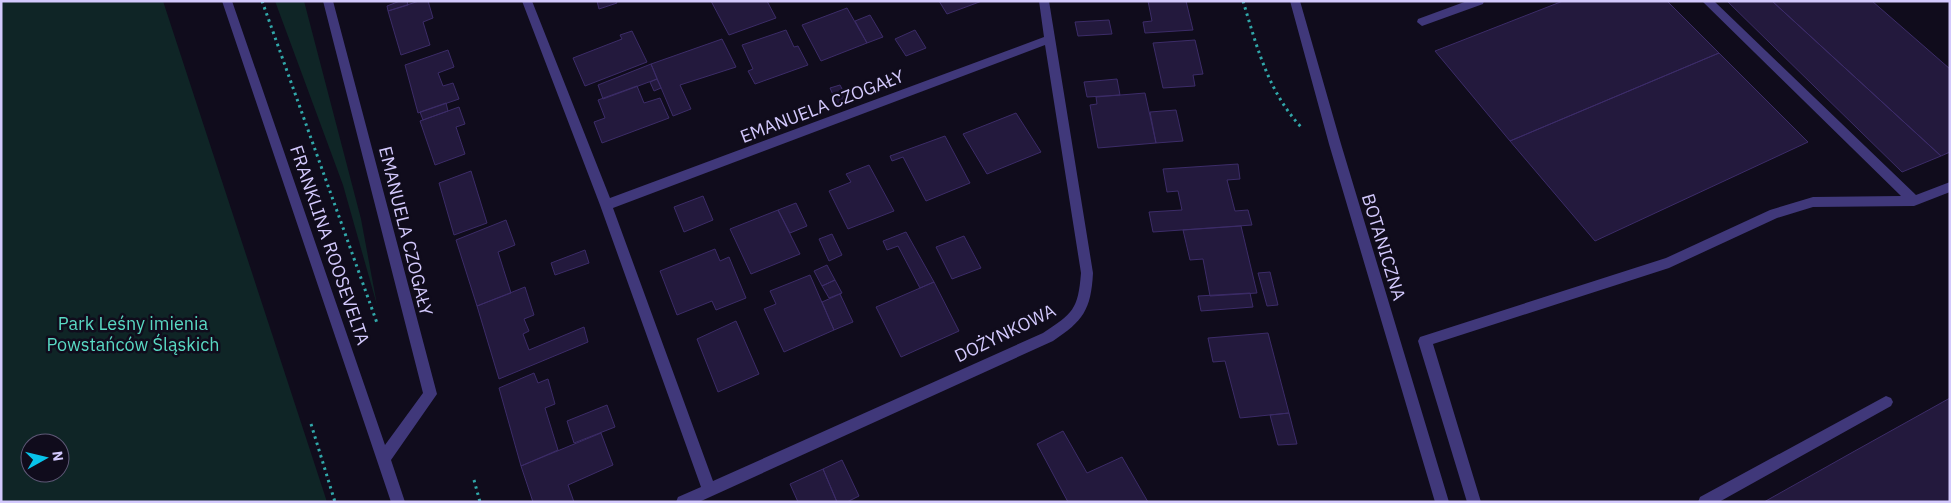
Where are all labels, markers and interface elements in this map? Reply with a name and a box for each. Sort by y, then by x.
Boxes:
street label: EMANUELA CZOGAŁY [737,64,908,148]
street label: FRANKLINA ROOSEVELTA [285,142,375,348]
street label: EMANUELA CZOGAŁY [374,144,438,318]
street label: BOTANICZNA [1357,191,1411,304]
street label: DOŻYNKOWA [951,298,1060,367]
park label: Park Leśny imienia Powstańców Śląskich [46,312,220,356]
north arrow [20,433,70,483]
text: N [48,450,67,462]

